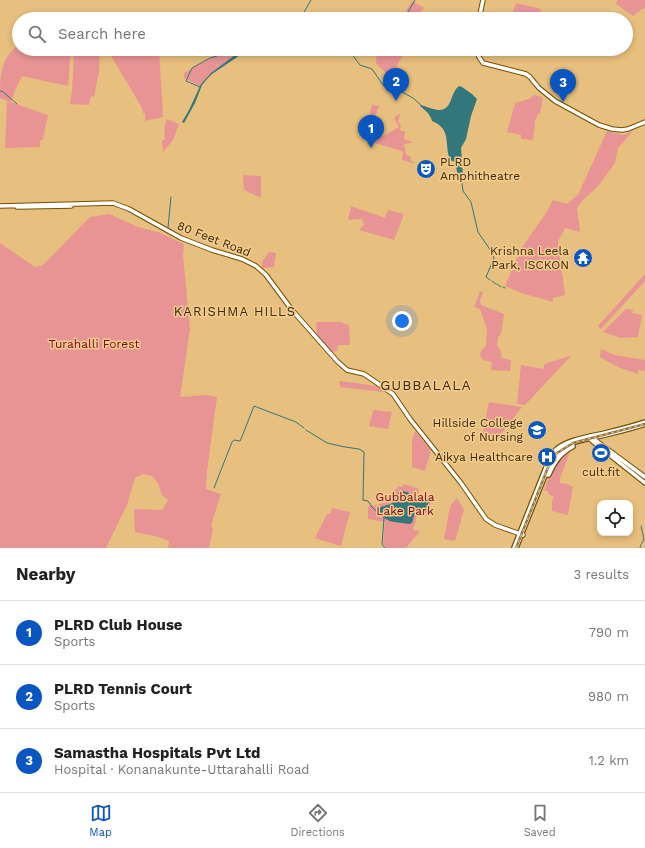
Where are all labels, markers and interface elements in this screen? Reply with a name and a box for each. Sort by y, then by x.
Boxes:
search box [12,12,633,56]
icon: search [26,23,48,45]
text: Search here [58,25,146,43]
pin: 2 [383,68,409,101]
pin: 3 [550,69,576,102]
pin: 1 [358,115,384,148]
place label: PLRD Amphitheatre [440,155,520,183]
theatre icon: PLRD Amphitheatre [415,158,437,180]
street label: 80 Feet Road [175,219,253,259]
place label: Krishna Leela Park, ISCKON [490,244,569,272]
temple icon: Krishna Leela Park, ISCKON [572,247,594,269]
district label: KARISHMA HILLS [174,304,296,319]
your location [392,311,412,331]
park label: Turahalli Forest [48,337,140,351]
district label: GUBBALALA [380,377,472,393]
place label: Hillside College of Nursing [433,416,524,444]
school or university icon: Hillside College of Nursing [526,419,548,441]
sports icon: cult.fit [590,442,612,464]
hospital icon: Aikya Healthcare [536,446,558,468]
place label: Aikya Healthcare [435,450,533,464]
place label: cult.fit [582,465,620,479]
park label: Gubbalala Lake Park [376,490,435,518]
map controls [597,500,633,536]
button: locate [597,500,633,536]
text: Nearby [16,564,75,584]
text: 3 results [574,567,629,582]
text: PLRD Club House [54,616,183,634]
text: 1 [26,625,32,640]
text: 790 m [589,625,629,640]
text: Sports [54,634,95,649]
text: PLRD Tennis Court [54,680,192,698]
text: 2 [25,689,33,704]
text: 980 m [588,689,629,704]
text: Sports [54,698,95,713]
text: Samastha Hospitals Pvt Ltd [54,744,260,762]
text: 3 [25,753,33,768]
text: 1.2 km [589,753,629,768]
text: Hospital · Konanakunte-Uttarahalli Road [54,762,309,777]
tab: Map [89,802,112,839]
tab: Directions [291,802,345,839]
tab: Saved [524,802,556,839]

